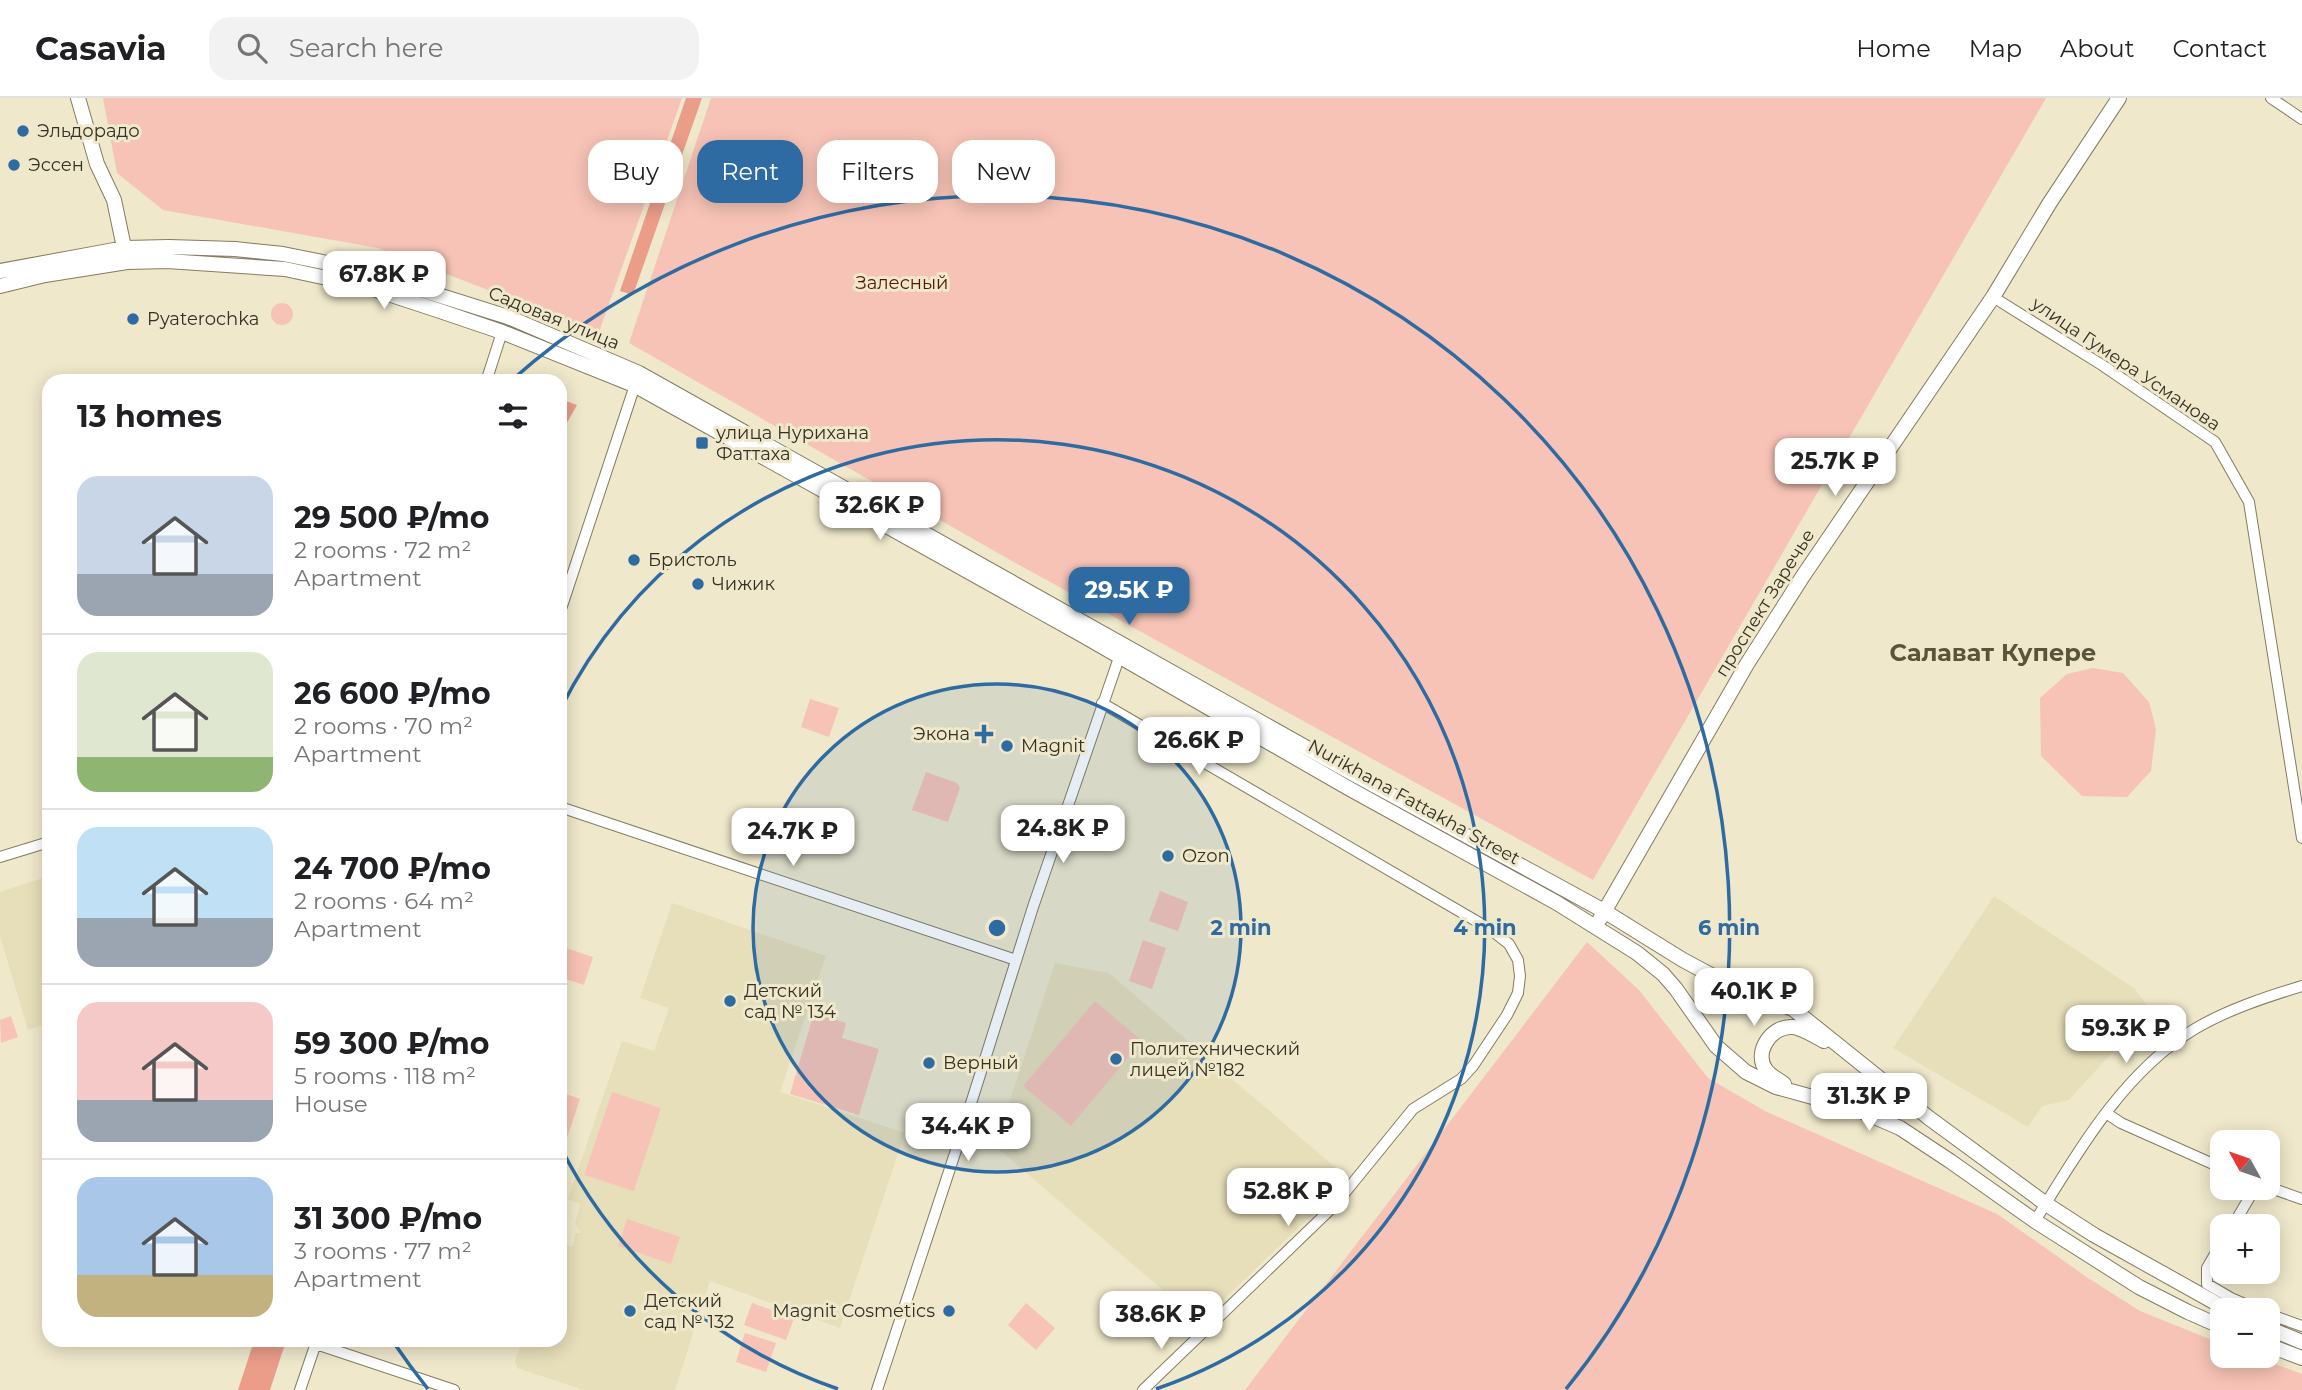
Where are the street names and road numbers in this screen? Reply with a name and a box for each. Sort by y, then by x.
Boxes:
street label: Садовая улица [485,282,623,354]
street label: улица Гумера Усманова [2027,292,2225,435]
street label: проспект Заречье [1711,525,1819,681]
street label: Nurikhana Fattakha Street [1304,735,1524,869]

